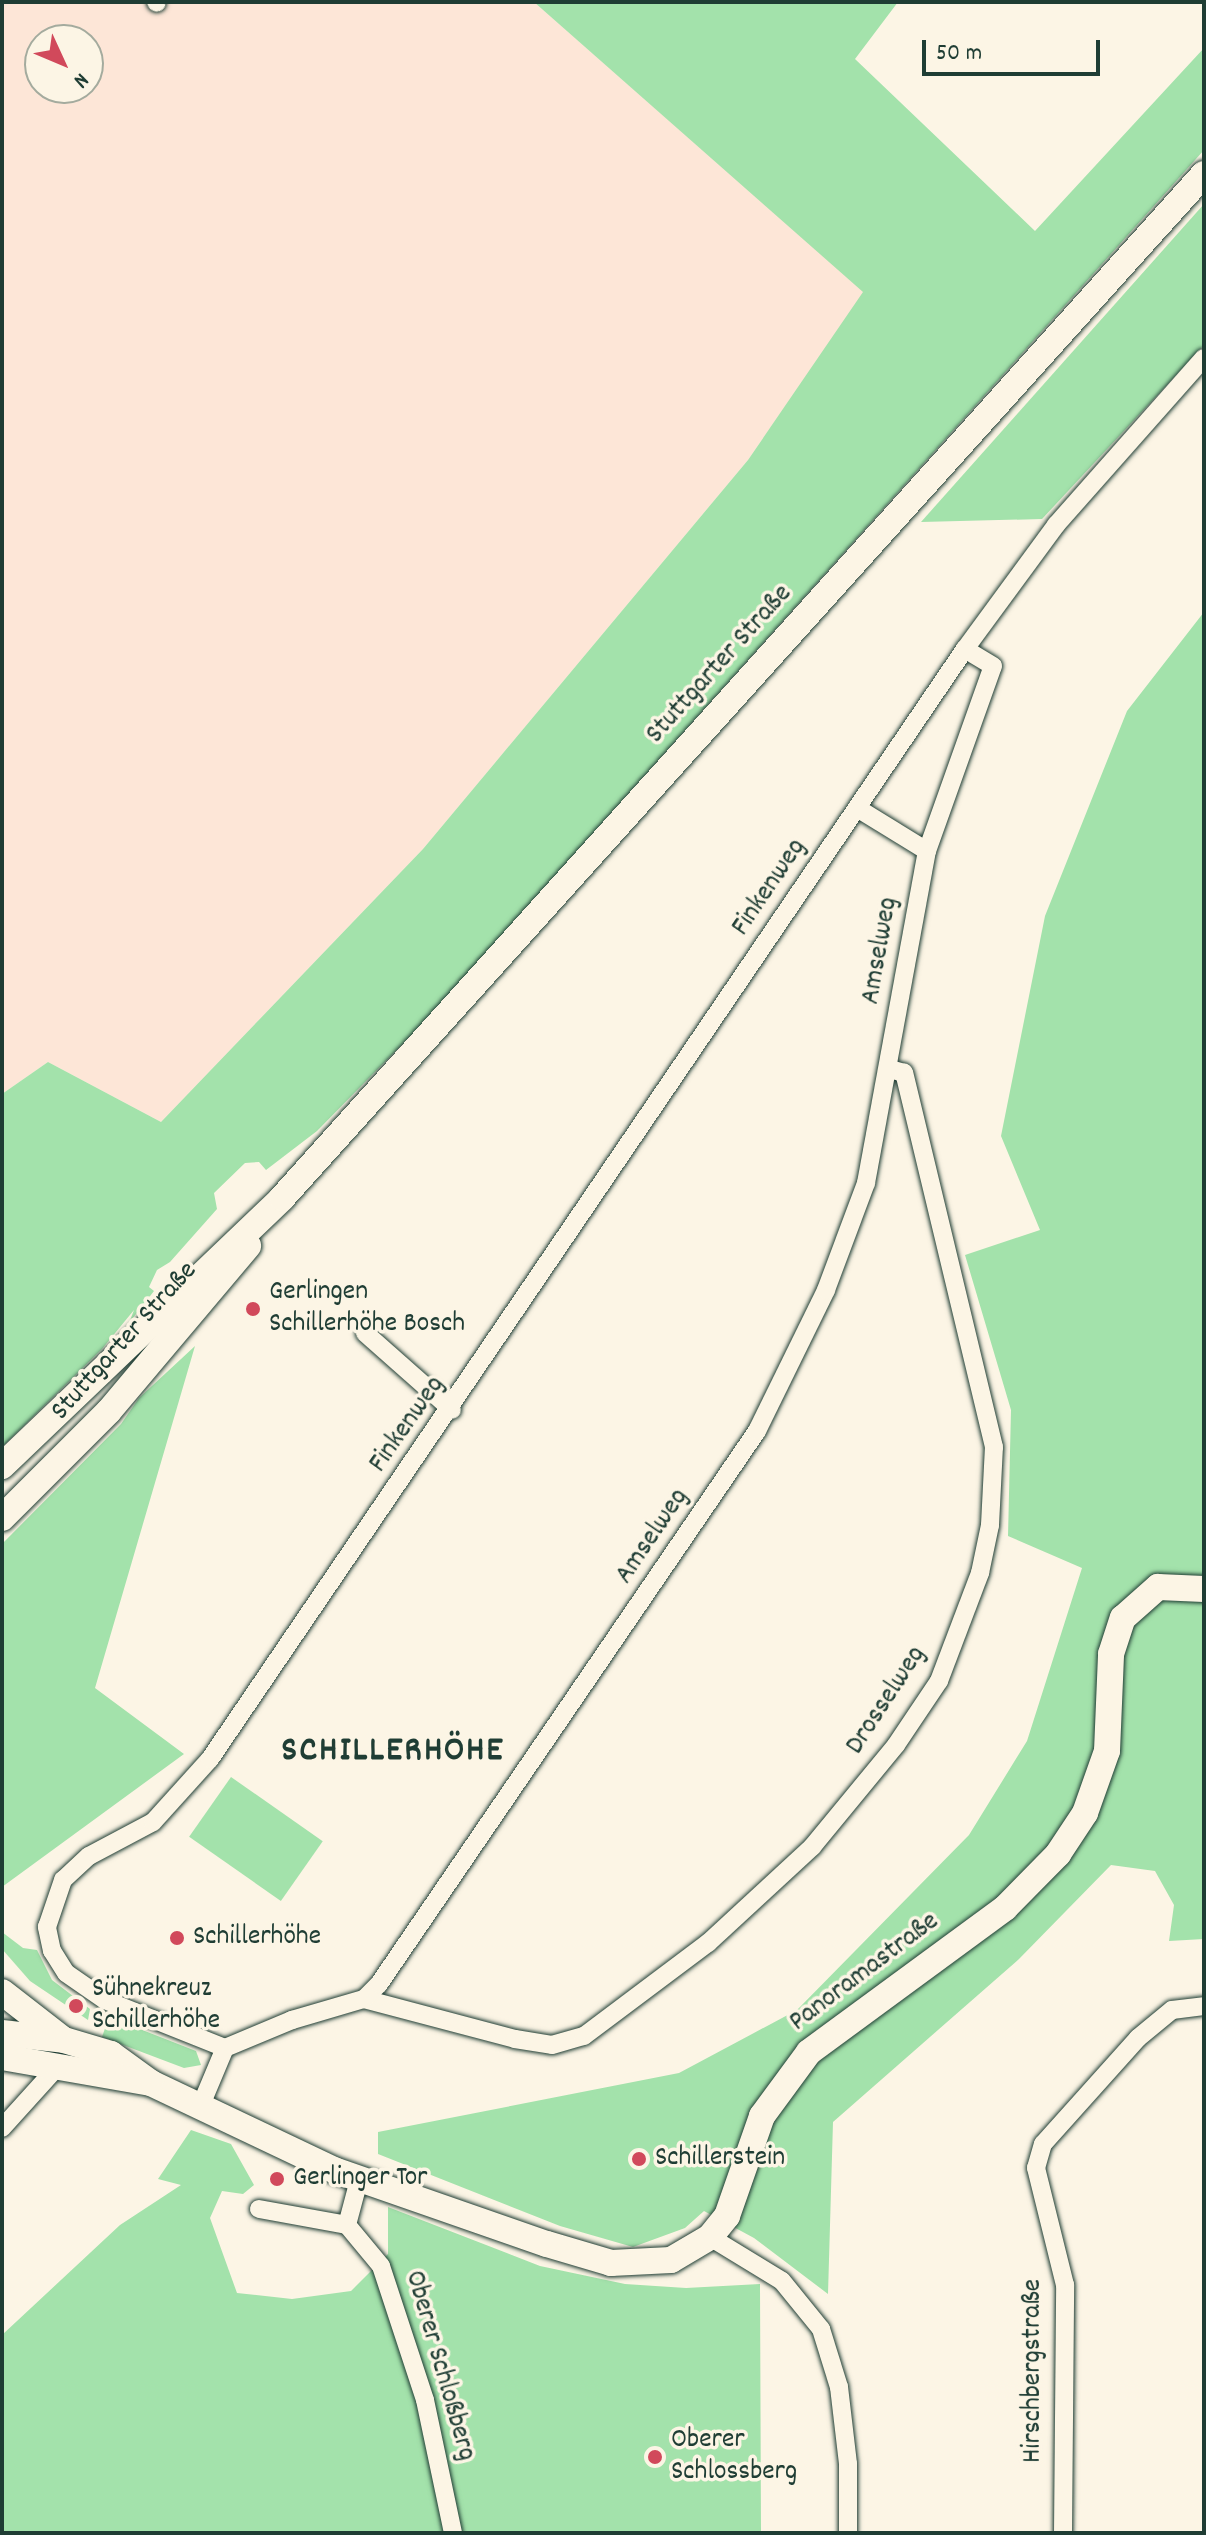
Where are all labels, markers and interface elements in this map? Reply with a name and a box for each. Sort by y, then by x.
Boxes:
north arrow [24,24,104,104]
scale bar [926,24,1104,74]
text: 50 m [936,37,982,71]
text: N [65,65,95,94]
street label: Stuttgarter Straße [640,579,800,751]
street label: Finkenweg [725,833,815,943]
street label: Amselweg [855,895,907,1007]
street label: Stuttgarter Straße [45,1256,205,1428]
place label: Gerlingen Schillerhöhe Bosch [269,1276,465,1342]
marker: Gerlingen Schillerhöhe Bosch [244,1300,262,1318]
street label: Finkenweg [363,1370,453,1480]
street label: Amselweg [609,1483,697,1591]
street label: Drosselweg [840,1640,934,1762]
district label: SCHILLERHÖHE [281,1731,505,1775]
street label: Panoramastraße [784,1906,946,2040]
place label: Schillerhöhe [193,1921,321,1955]
marker: Schillerhöhe [168,1929,186,1947]
place label: Sühnekreuz Schillerhöhe [92,1973,220,2039]
marker: Sühnekreuz Schillerhöhe [67,1997,85,2015]
place label: Schillerstein [655,2142,785,2176]
marker: Schillerstein [630,2150,648,2168]
place label: Gerlinger Tor [293,2162,427,2196]
marker: Gerlinger Tor [268,2170,286,2188]
street label: Oberer Schloßberg [396,2267,482,2465]
street label: Hirschbergstraße [1017,2279,1051,2463]
place label: Oberer Schlossberg [671,2424,797,2490]
marker: Oberer Schlossberg [646,2448,664,2466]

